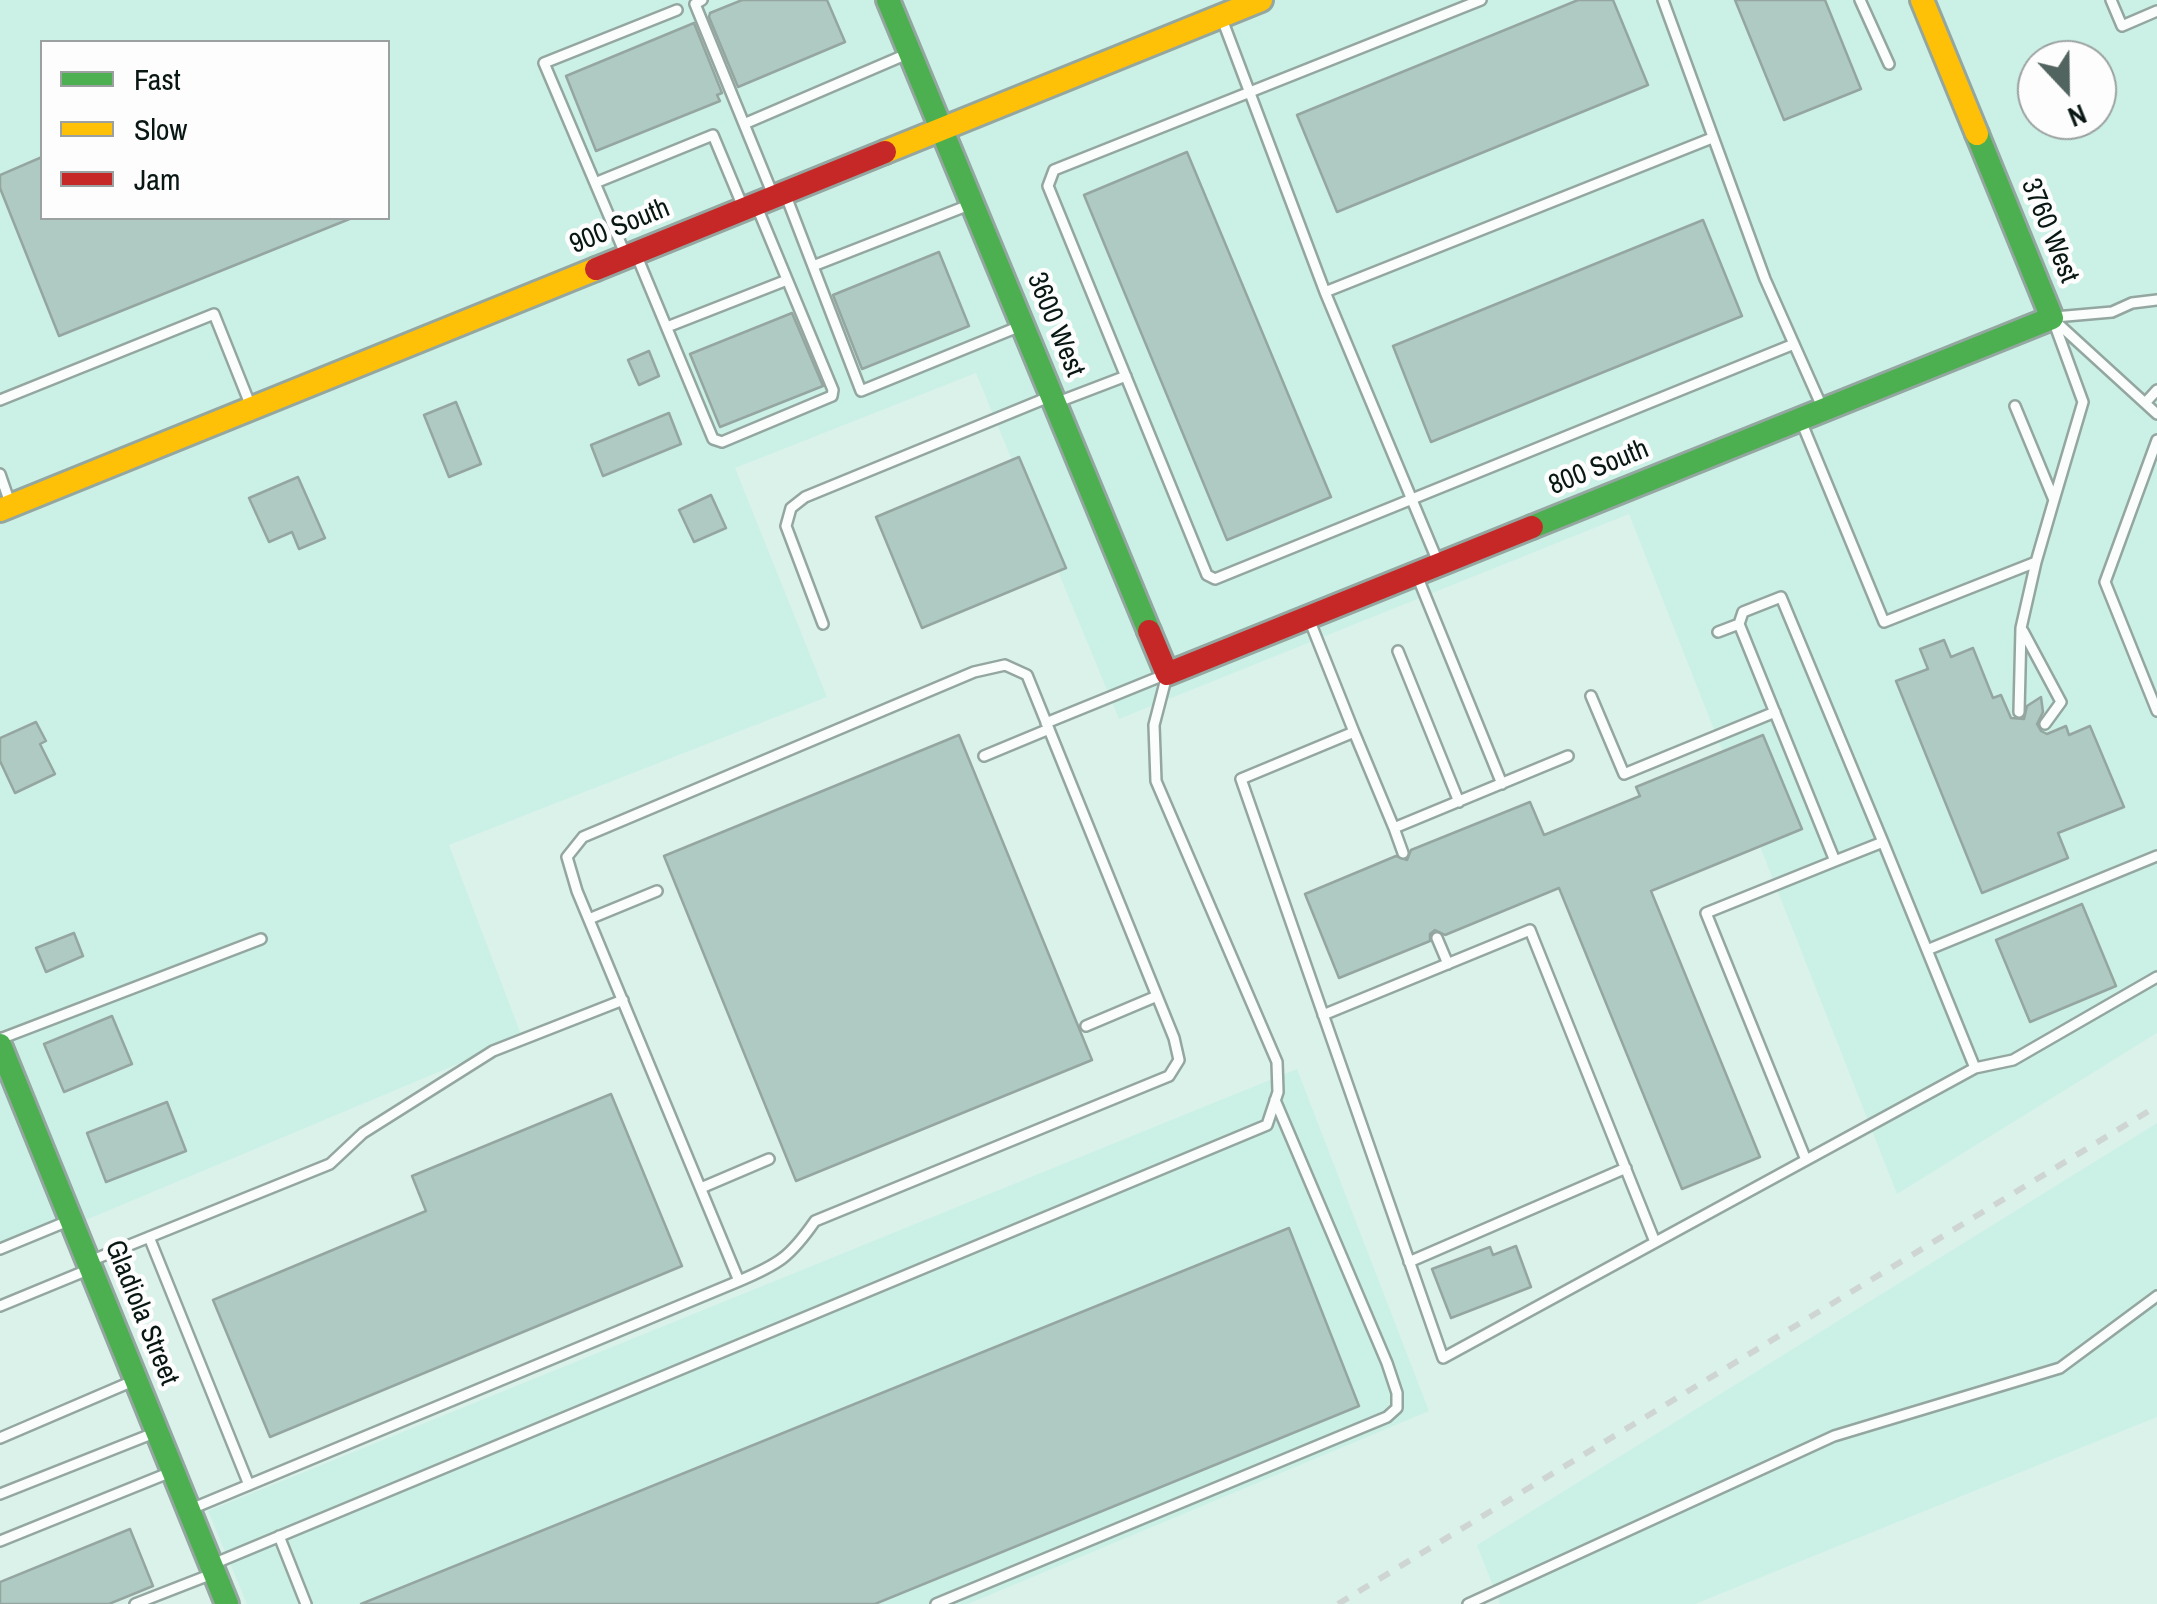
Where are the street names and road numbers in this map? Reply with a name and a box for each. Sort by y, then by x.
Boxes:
street label: 3760 West [2013,174,2085,288]
street label: 900 South [565,192,675,262]
street label: 3600 West [1019,268,1091,382]
street label: 800 South [1544,433,1654,503]
street label: Gladiola Street [97,1236,185,1390]

